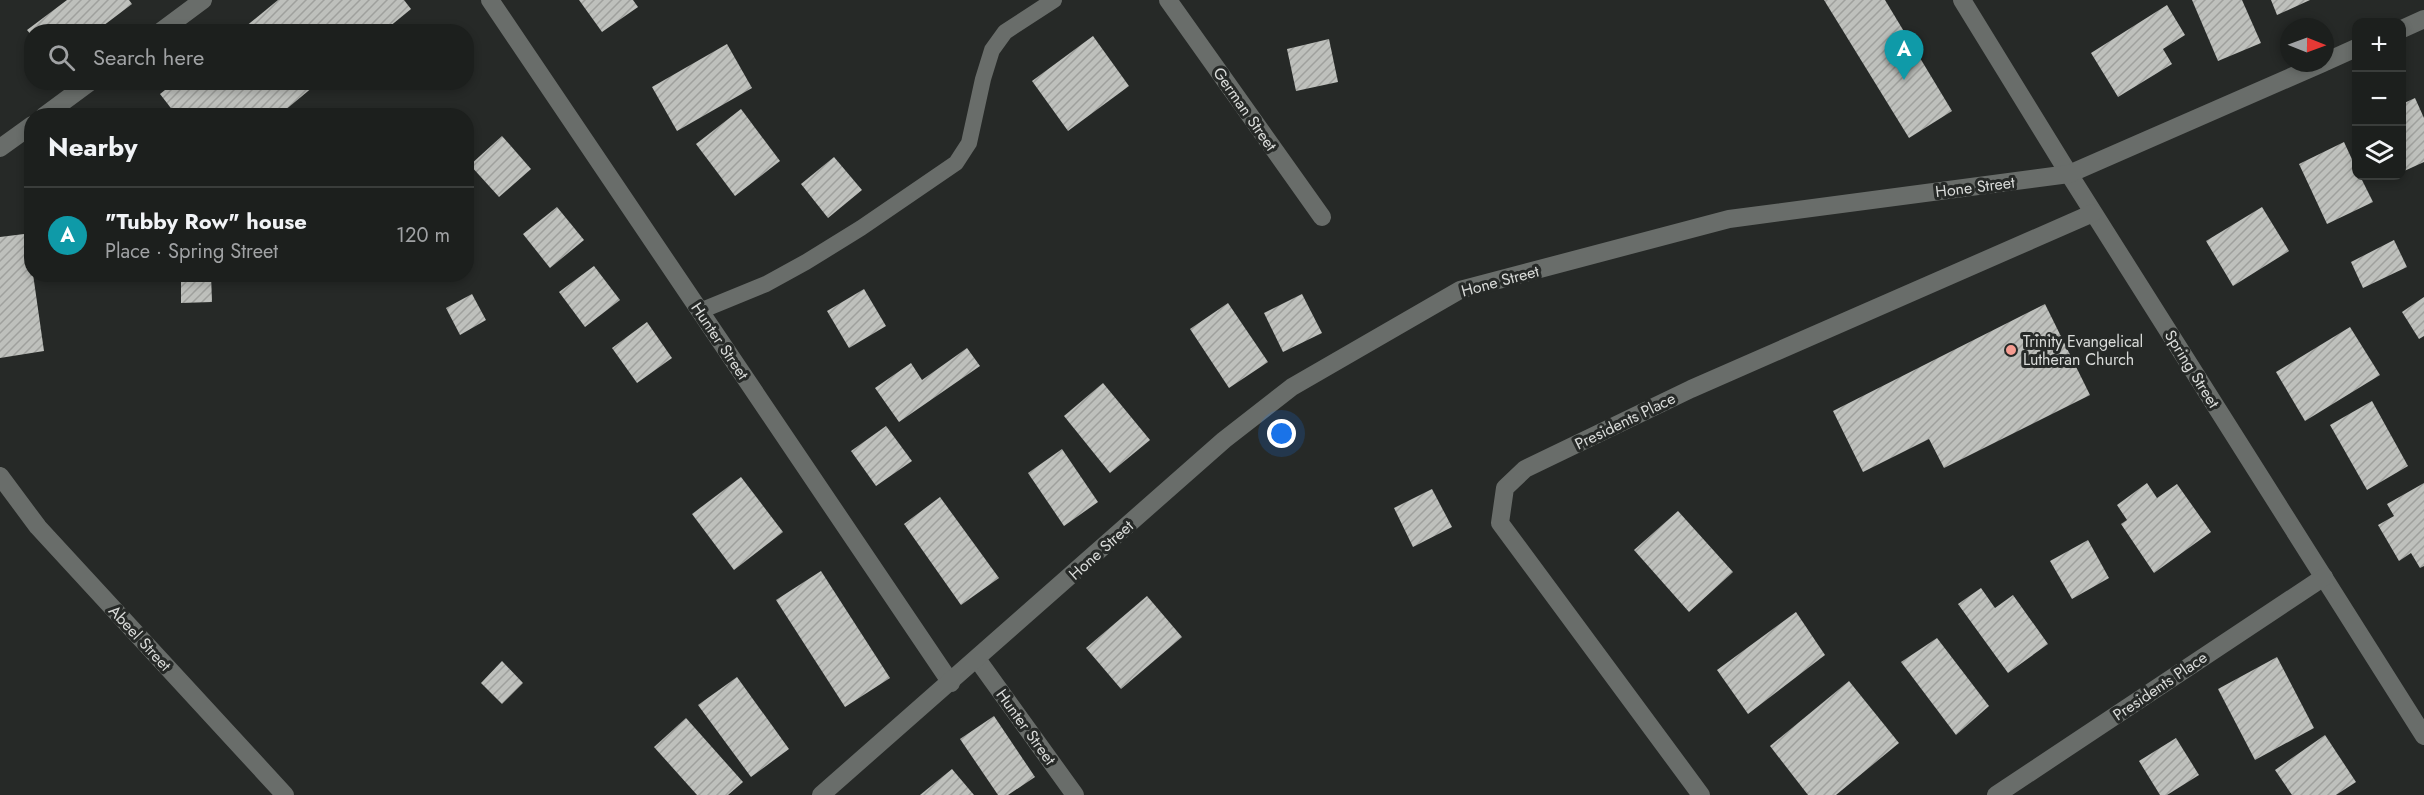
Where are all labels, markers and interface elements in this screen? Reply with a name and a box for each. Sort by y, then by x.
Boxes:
north arrow [2280,18,2334,72]
map controls [2352,18,2406,180]
button: + [2352,18,2406,72]
search box [24,24,474,90]
pin: A [1884,31,1924,80]
icon: search [45,41,78,74]
text: Search here [93,41,204,73]
street label: German Street [1208,62,1283,156]
button: − [2352,72,2406,126]
button: layers [2352,126,2406,180]
text: Nearby [48,128,137,166]
street label: Hone Street [1934,171,2016,203]
text: "Tubby Row" house [105,205,307,237]
text: A [60,221,75,250]
text: 120 m [396,221,450,250]
text: Place · Spring Street [105,237,278,266]
street label: Hone Street [1458,260,1542,302]
street label: Hunter Street [686,298,754,384]
street label: Spring Street [2159,326,2225,413]
place label: Trinity Evangelical Lutheran Church [2023,330,2143,371]
marker: Trinity Evangelical Lutheran Church [2004,343,2018,357]
street label: Presidents Place [1571,387,1679,455]
your location [1267,419,1296,448]
street label: Hone Street [1064,515,1138,585]
street label: Abeel Street [103,600,177,676]
street label: Presidents Place [2108,646,2212,726]
street label: Hunter Street [991,684,1061,770]

